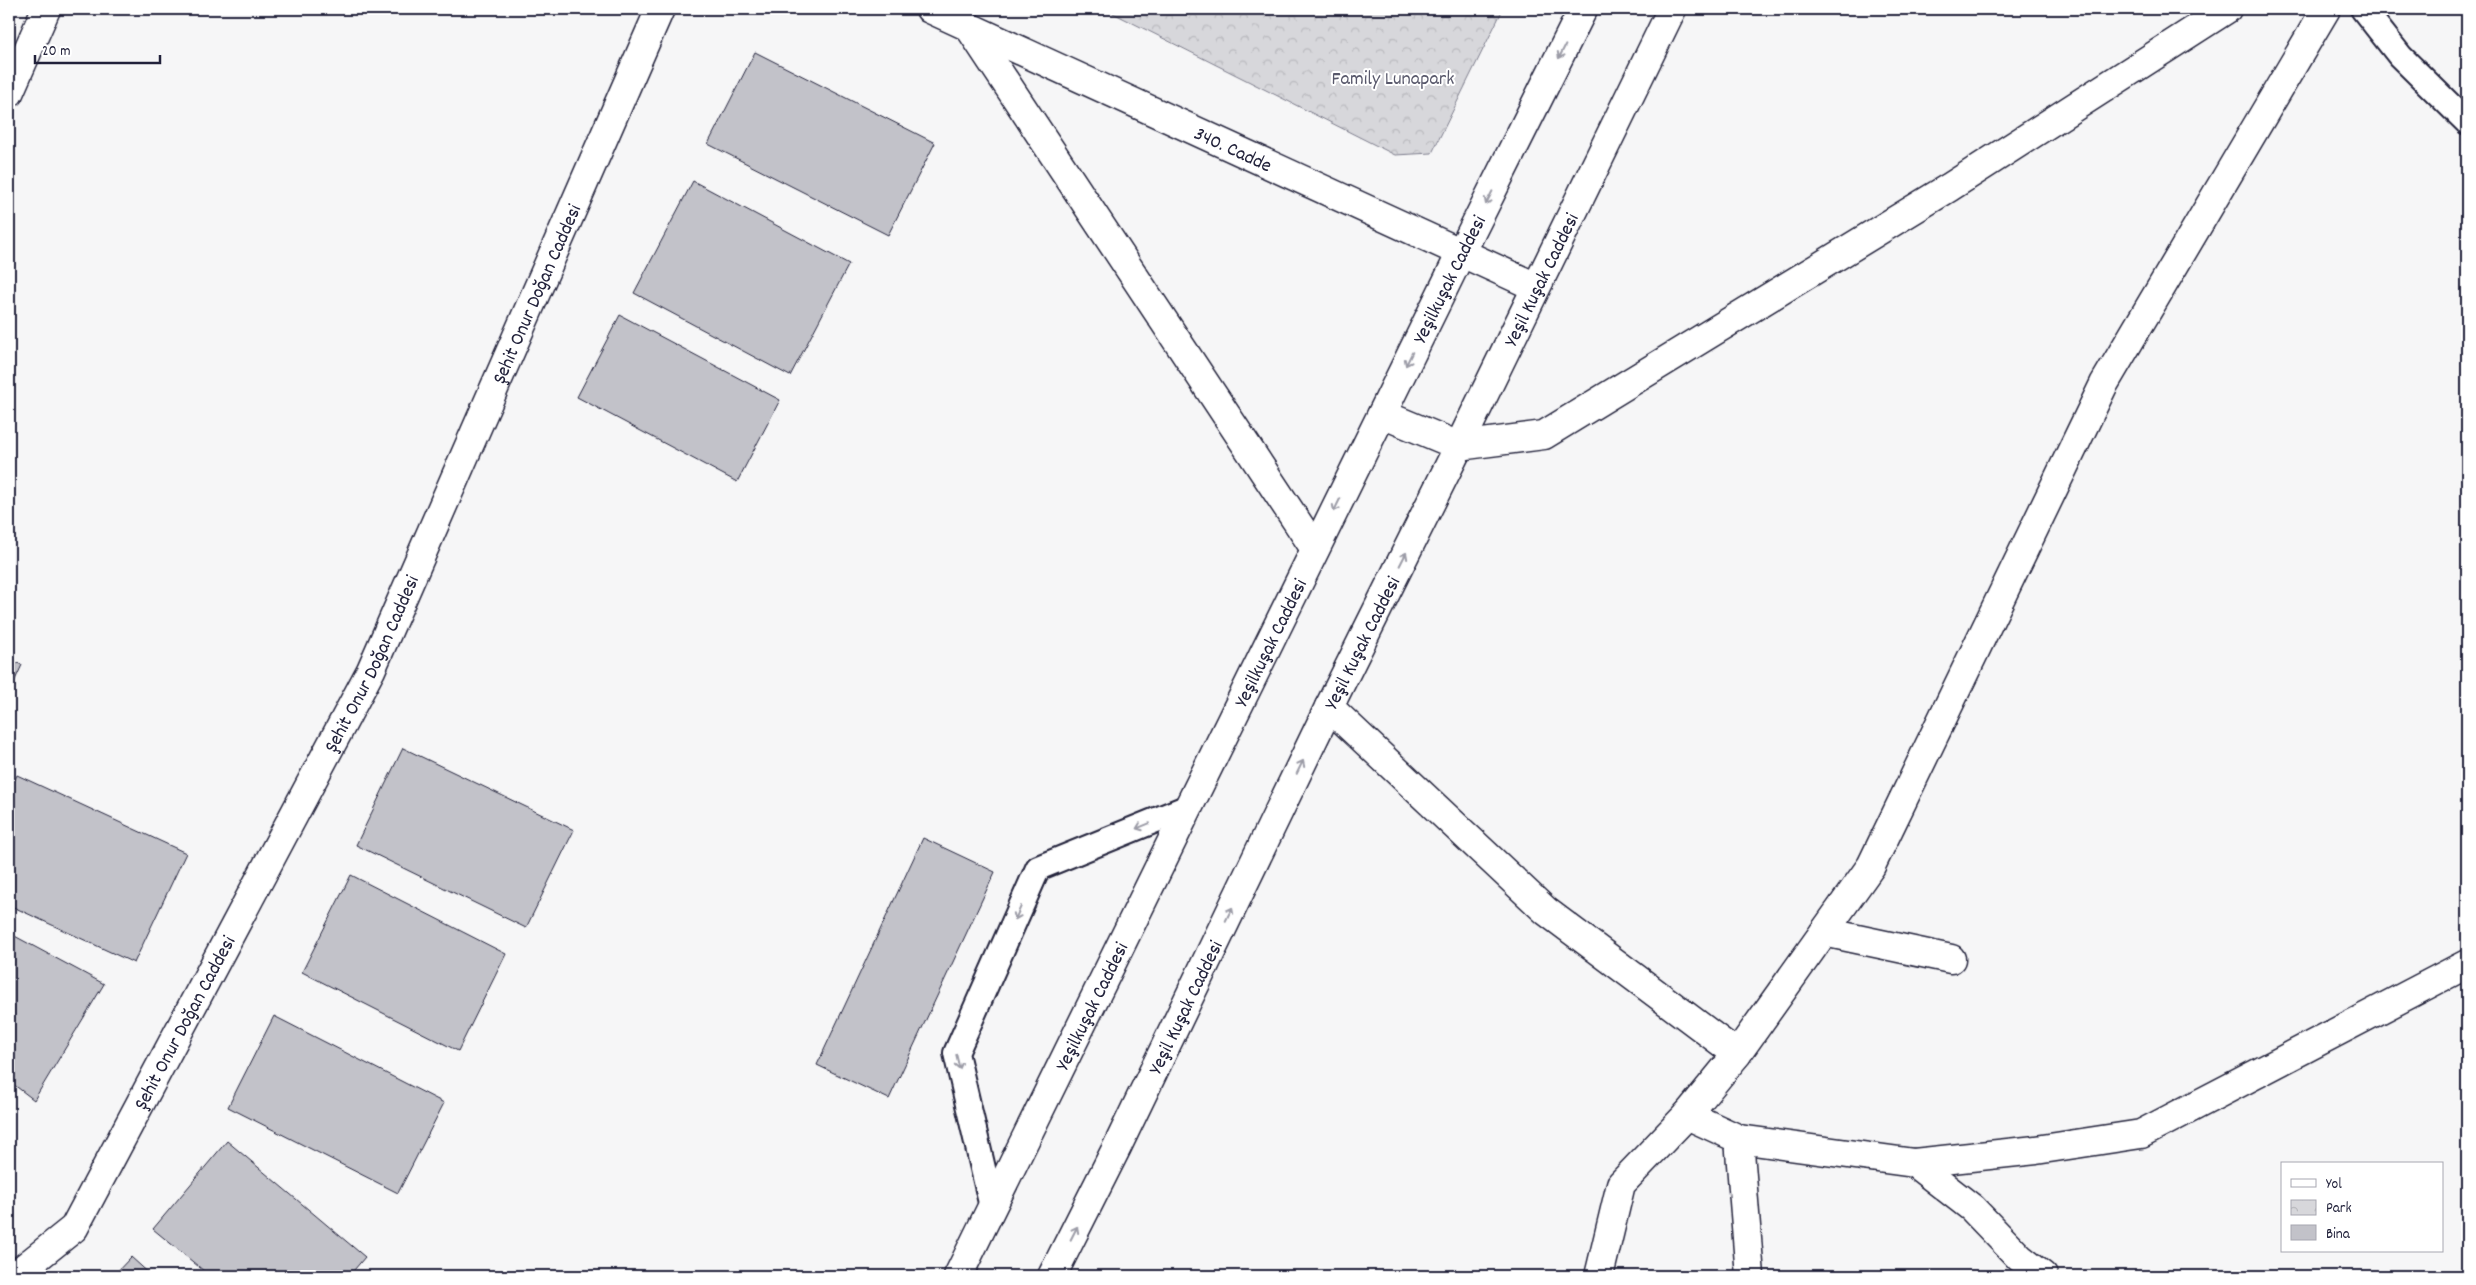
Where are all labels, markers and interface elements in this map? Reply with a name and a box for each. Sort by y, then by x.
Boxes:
scale bar [35,32,160,64]
text: 20 m [42,41,70,63]
one-way arrow [1557,45,1567,60]
park label: Family Lunapark [1332,66,1454,94]
street label: 340. Cadde [1189,121,1276,181]
one-way arrow [1484,190,1494,205]
street label: Şehit Onur Doğan Caddesi [487,200,590,389]
street label: Yeşil Kuşak Caddesi [1499,209,1588,352]
street label: Yeşilkuşak Caddesi [1407,211,1495,349]
one-way arrow [1404,351,1413,366]
one-way arrow [1332,497,1341,512]
one-way arrow [1399,552,1408,567]
street label: Şehit Onur Doğan Caddesi [319,571,428,758]
street label: Yeşil Kuşak Caddesi [1319,572,1409,715]
street label: Yeşilkuşak Caddesi [1229,575,1316,713]
one-way arrow [1295,760,1305,775]
one-way arrow [1136,821,1151,831]
one-way arrow [1013,905,1022,920]
one-way arrow [1225,907,1234,922]
street label: Şehit Onur Doğan Caddesi [128,931,244,1116]
street label: Yeşil Kuşak Caddesi [1143,936,1232,1080]
street label: Yeşilkuşak Caddesi [1050,938,1137,1076]
one-way arrow [954,1054,963,1070]
legend [2281,1162,2444,1252]
text: Yol [2326,1174,2342,1196]
text: Park [2326,1198,2352,1220]
text: Bina [2326,1224,2351,1246]
one-way arrow [1070,1226,1079,1241]

